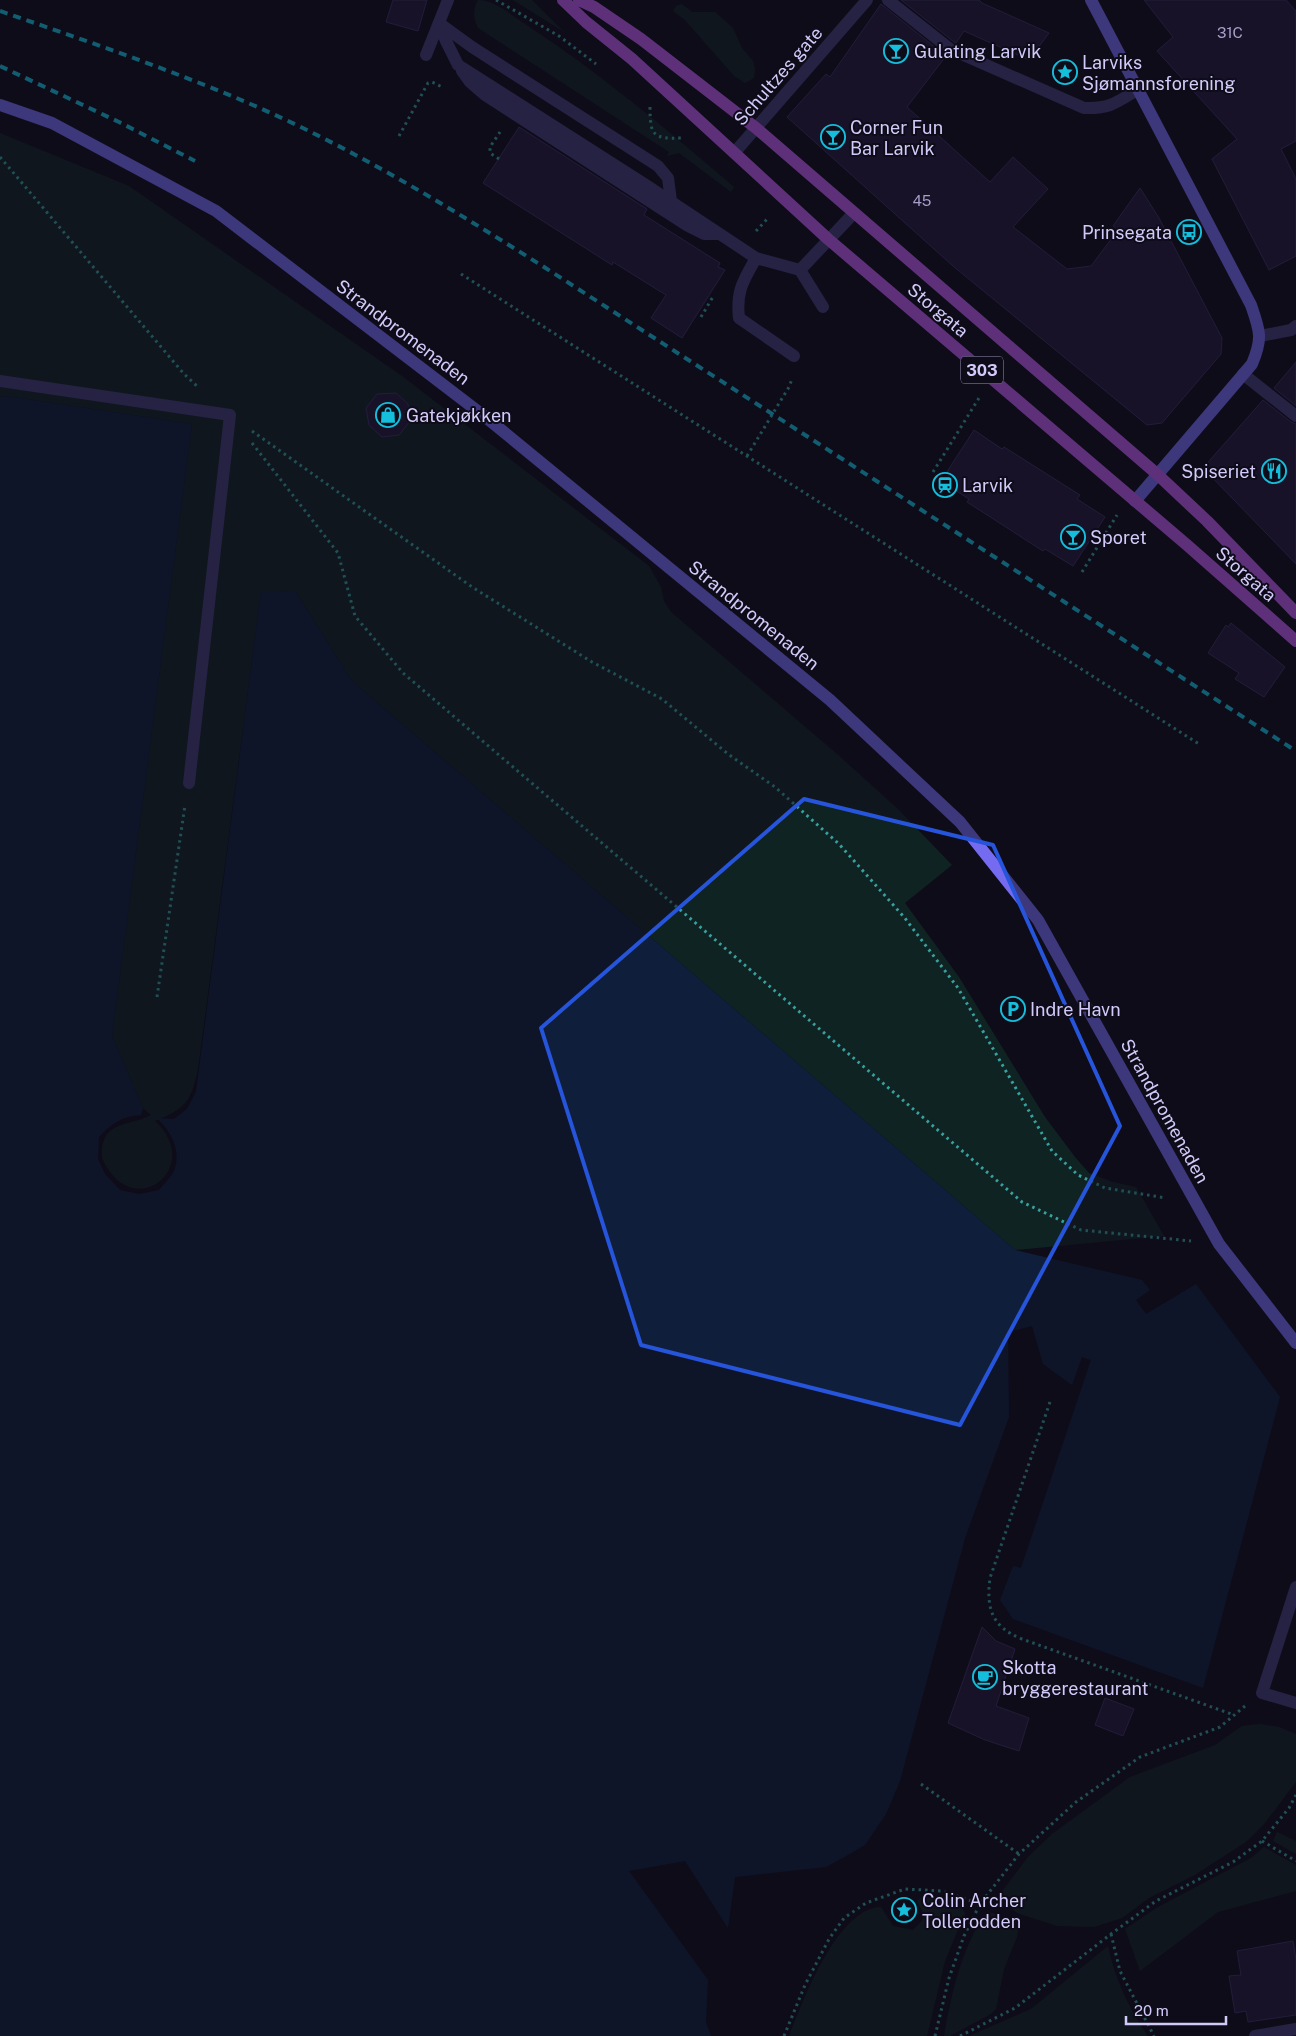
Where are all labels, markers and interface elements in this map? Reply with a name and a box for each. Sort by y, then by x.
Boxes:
street label: Schultzes gate [729,22,827,130]
house number: 31C [1217,24,1243,41]
bar icon: Gulating Larvik [883,38,909,64]
place label: Gulating Larvik [914,41,1041,62]
place label: Larviks Sjømannsforening [1082,52,1235,94]
place icon: Larviks Sjømannsforening [1052,59,1078,85]
place label: Corner Fun Bar Larvik [850,117,943,159]
bar icon: Corner Fun Bar Larvik [820,124,846,150]
house number: 45 [913,192,931,209]
bus stop icon: Prinsegata [1176,219,1202,245]
place label: Prinsegata [1082,222,1172,243]
street label: Strandpromenaden [332,275,474,389]
street label: Storgata [903,279,973,341]
road number: 303 [961,356,1003,384]
shop icon: Gatekjøkken [375,402,401,428]
place label: Gatekjøkken [406,405,511,426]
restaurant icon: Spiseriet [1261,458,1287,484]
place label: Spiseriet [1181,461,1256,482]
station icon: Larvik [932,472,958,498]
place label: Larvik [962,475,1013,496]
bar icon: Sporet [1060,524,1086,550]
place label: Sporet [1090,527,1147,548]
street label: Storgata [1212,542,1280,606]
street label: Strandpromenaden [685,556,823,674]
parking icon: Indre Havn [1000,996,1026,1022]
place label: Indre Havn [1030,999,1121,1020]
street label: Strandpromenaden [1117,1035,1213,1187]
place label: Skotta bryggerestaurant [1002,1657,1148,1699]
cafe icon: Skotta bryggerestaurant [972,1664,998,1690]
place label: Colin Archer Tollerodden [922,1890,1026,1932]
place icon: Colin Archer Tollerodden [891,1897,917,1923]
scale bar [1126,1994,1226,2026]
text: 20 m [1134,2002,1169,2019]

